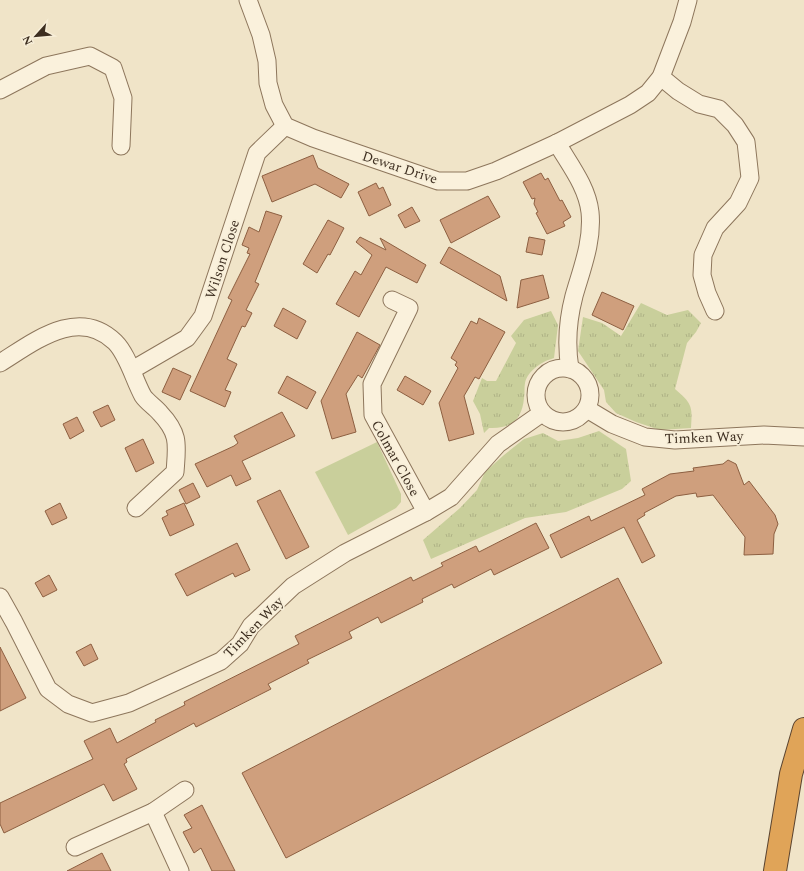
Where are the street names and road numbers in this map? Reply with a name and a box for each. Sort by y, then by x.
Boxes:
street label: Dewar Drive [359,145,441,190]
street label: Wilson Close [200,217,245,301]
street label: Colmar Close [366,416,425,500]
street label: Timken Way [664,426,745,449]
street label: Timken Way [218,591,289,663]

